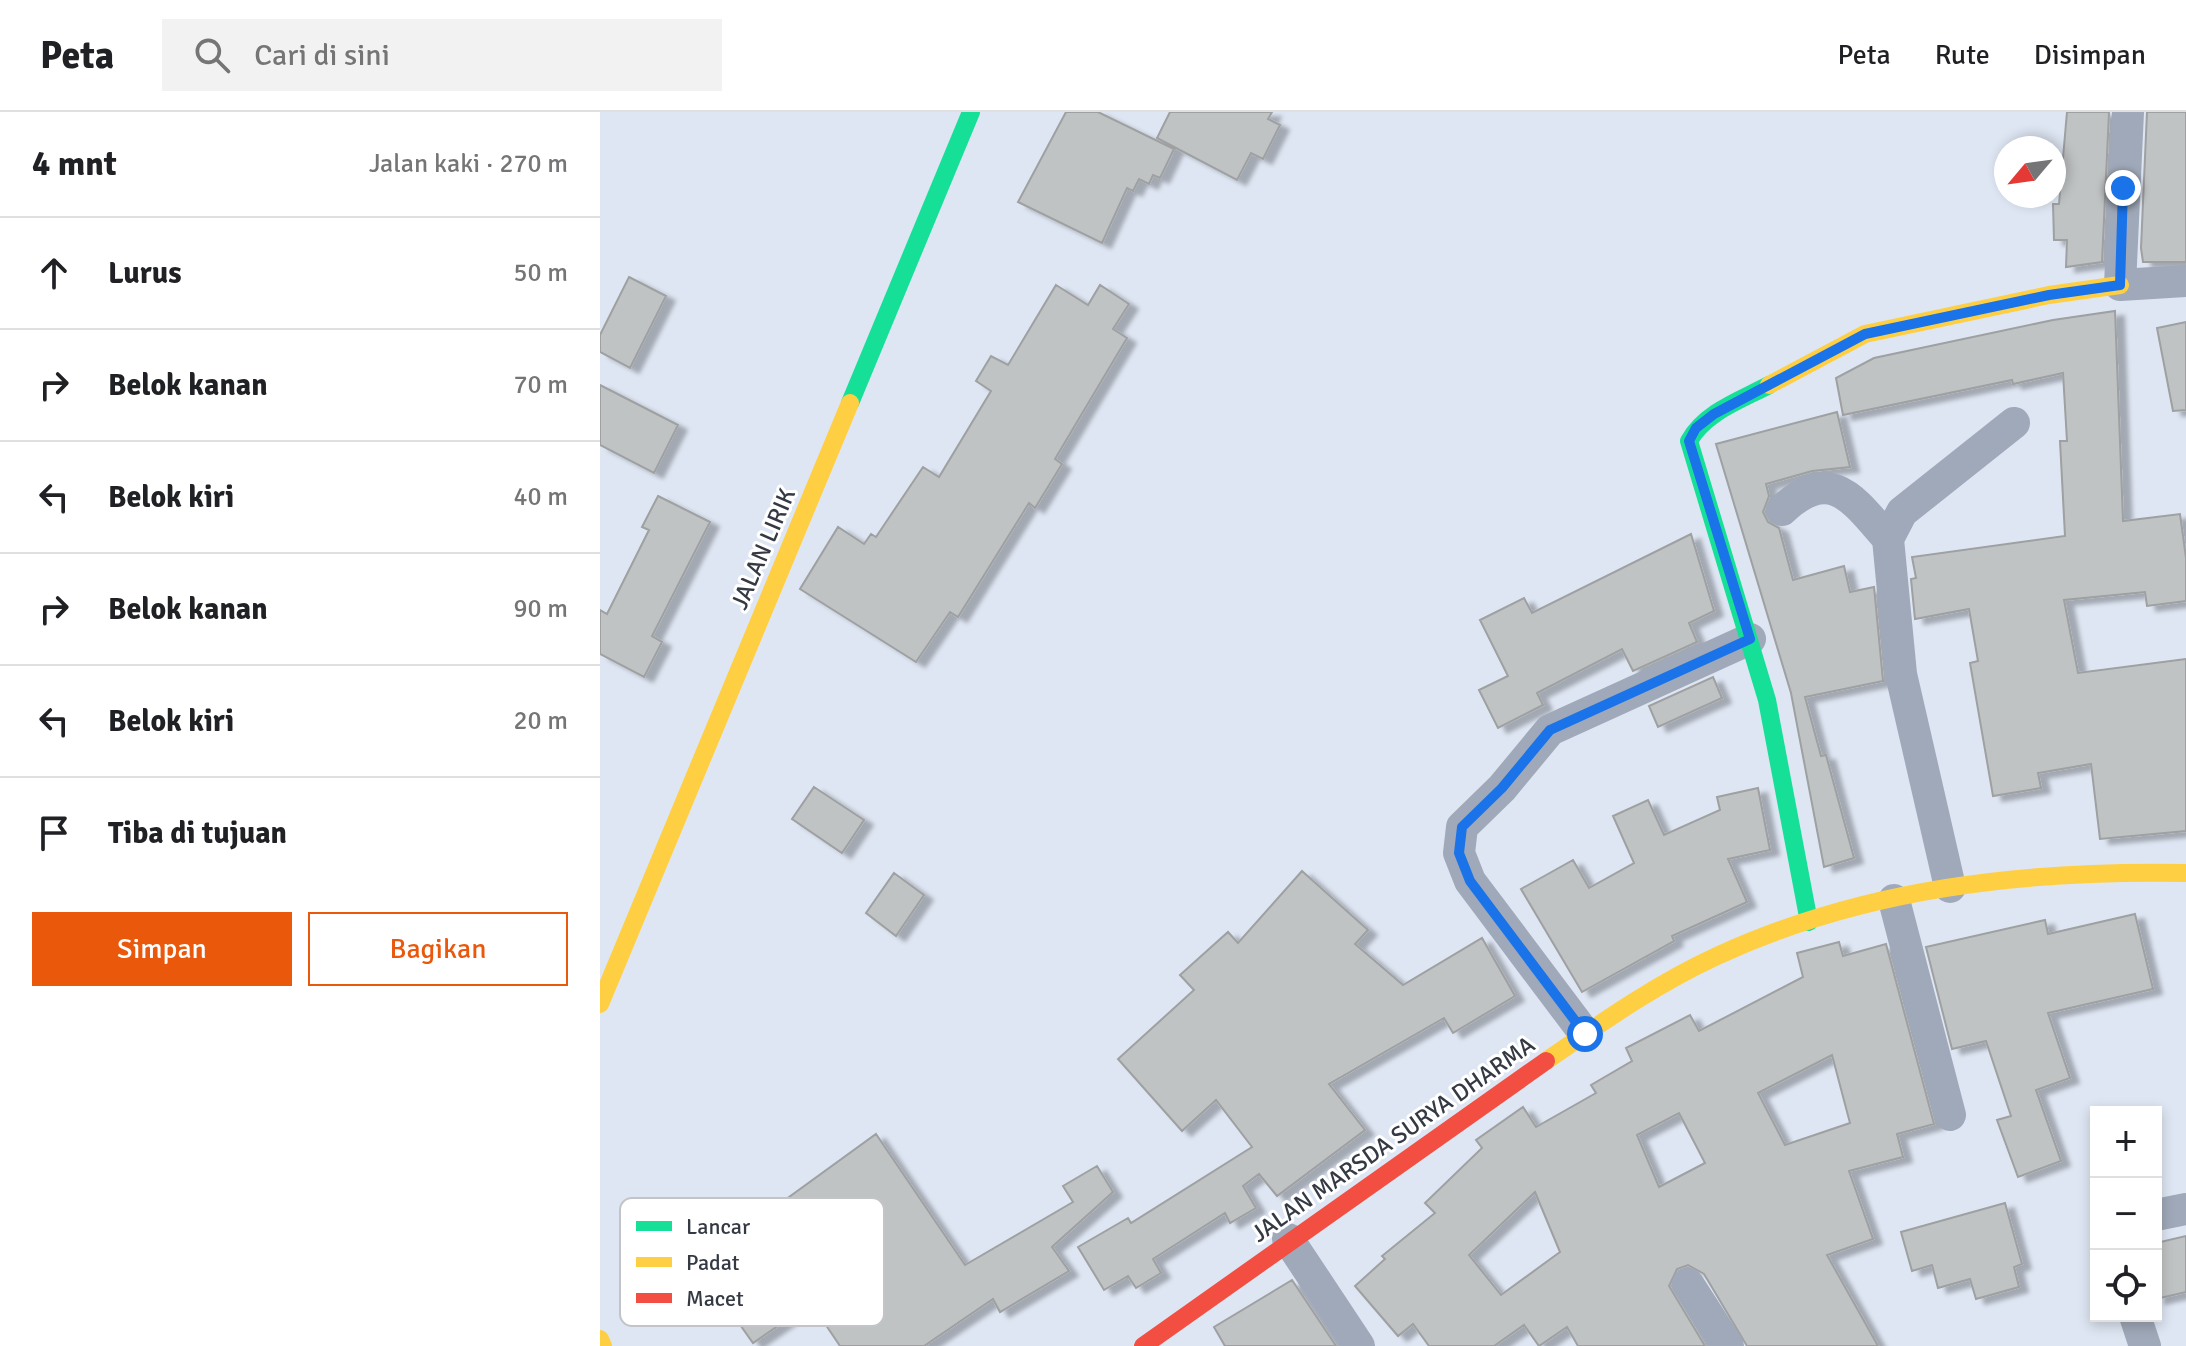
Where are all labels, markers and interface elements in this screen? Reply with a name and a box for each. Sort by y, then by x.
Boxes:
search box [162,19,722,91]
text: Peta [40,32,114,79]
icon: search [190,33,234,77]
text: Cari di sini [254,37,390,74]
text: Peta [1838,38,1891,72]
text: Rute [1935,38,1990,72]
text: Disimpan [2034,38,2146,72]
north arrow [1994,136,2066,208]
text: 4 mnt [32,143,117,185]
text: Jalan kaki · 270 m [369,148,568,180]
route end [2105,170,2141,206]
icon: ahead [32,251,76,295]
text: Lurus [108,255,182,292]
text: 50 m [513,257,568,289]
icon: right [32,363,76,407]
text: Belok kanan [108,367,268,404]
text: 70 m [513,369,568,401]
icon: left [32,475,76,519]
text: Belok kiri [108,479,234,516]
text: 40 m [513,481,568,513]
street label: JALAN LIRIK [724,484,802,614]
icon: right [32,587,76,631]
text: Belok kanan [108,591,268,628]
text: 90 m [513,593,568,625]
icon: left [32,699,76,743]
text: Belok kiri [108,703,234,740]
text: 20 m [513,705,568,737]
icon: arrive [32,811,76,855]
text: Tiba di tujuan [108,815,287,852]
button: Simpan [32,912,292,986]
button: Bagikan [308,912,568,986]
route start [1567,1016,1603,1052]
street label: JALAN MARSDA SURYA DHARMA [1245,1029,1541,1249]
map controls [2090,1106,2162,1322]
button: + [2090,1106,2162,1178]
button: − [2090,1178,2162,1250]
legend [620,1198,884,1326]
text: Lancar [686,1213,750,1240]
text: Padat [686,1249,740,1276]
button: locate [2090,1250,2162,1322]
text: Macet [686,1285,744,1312]

